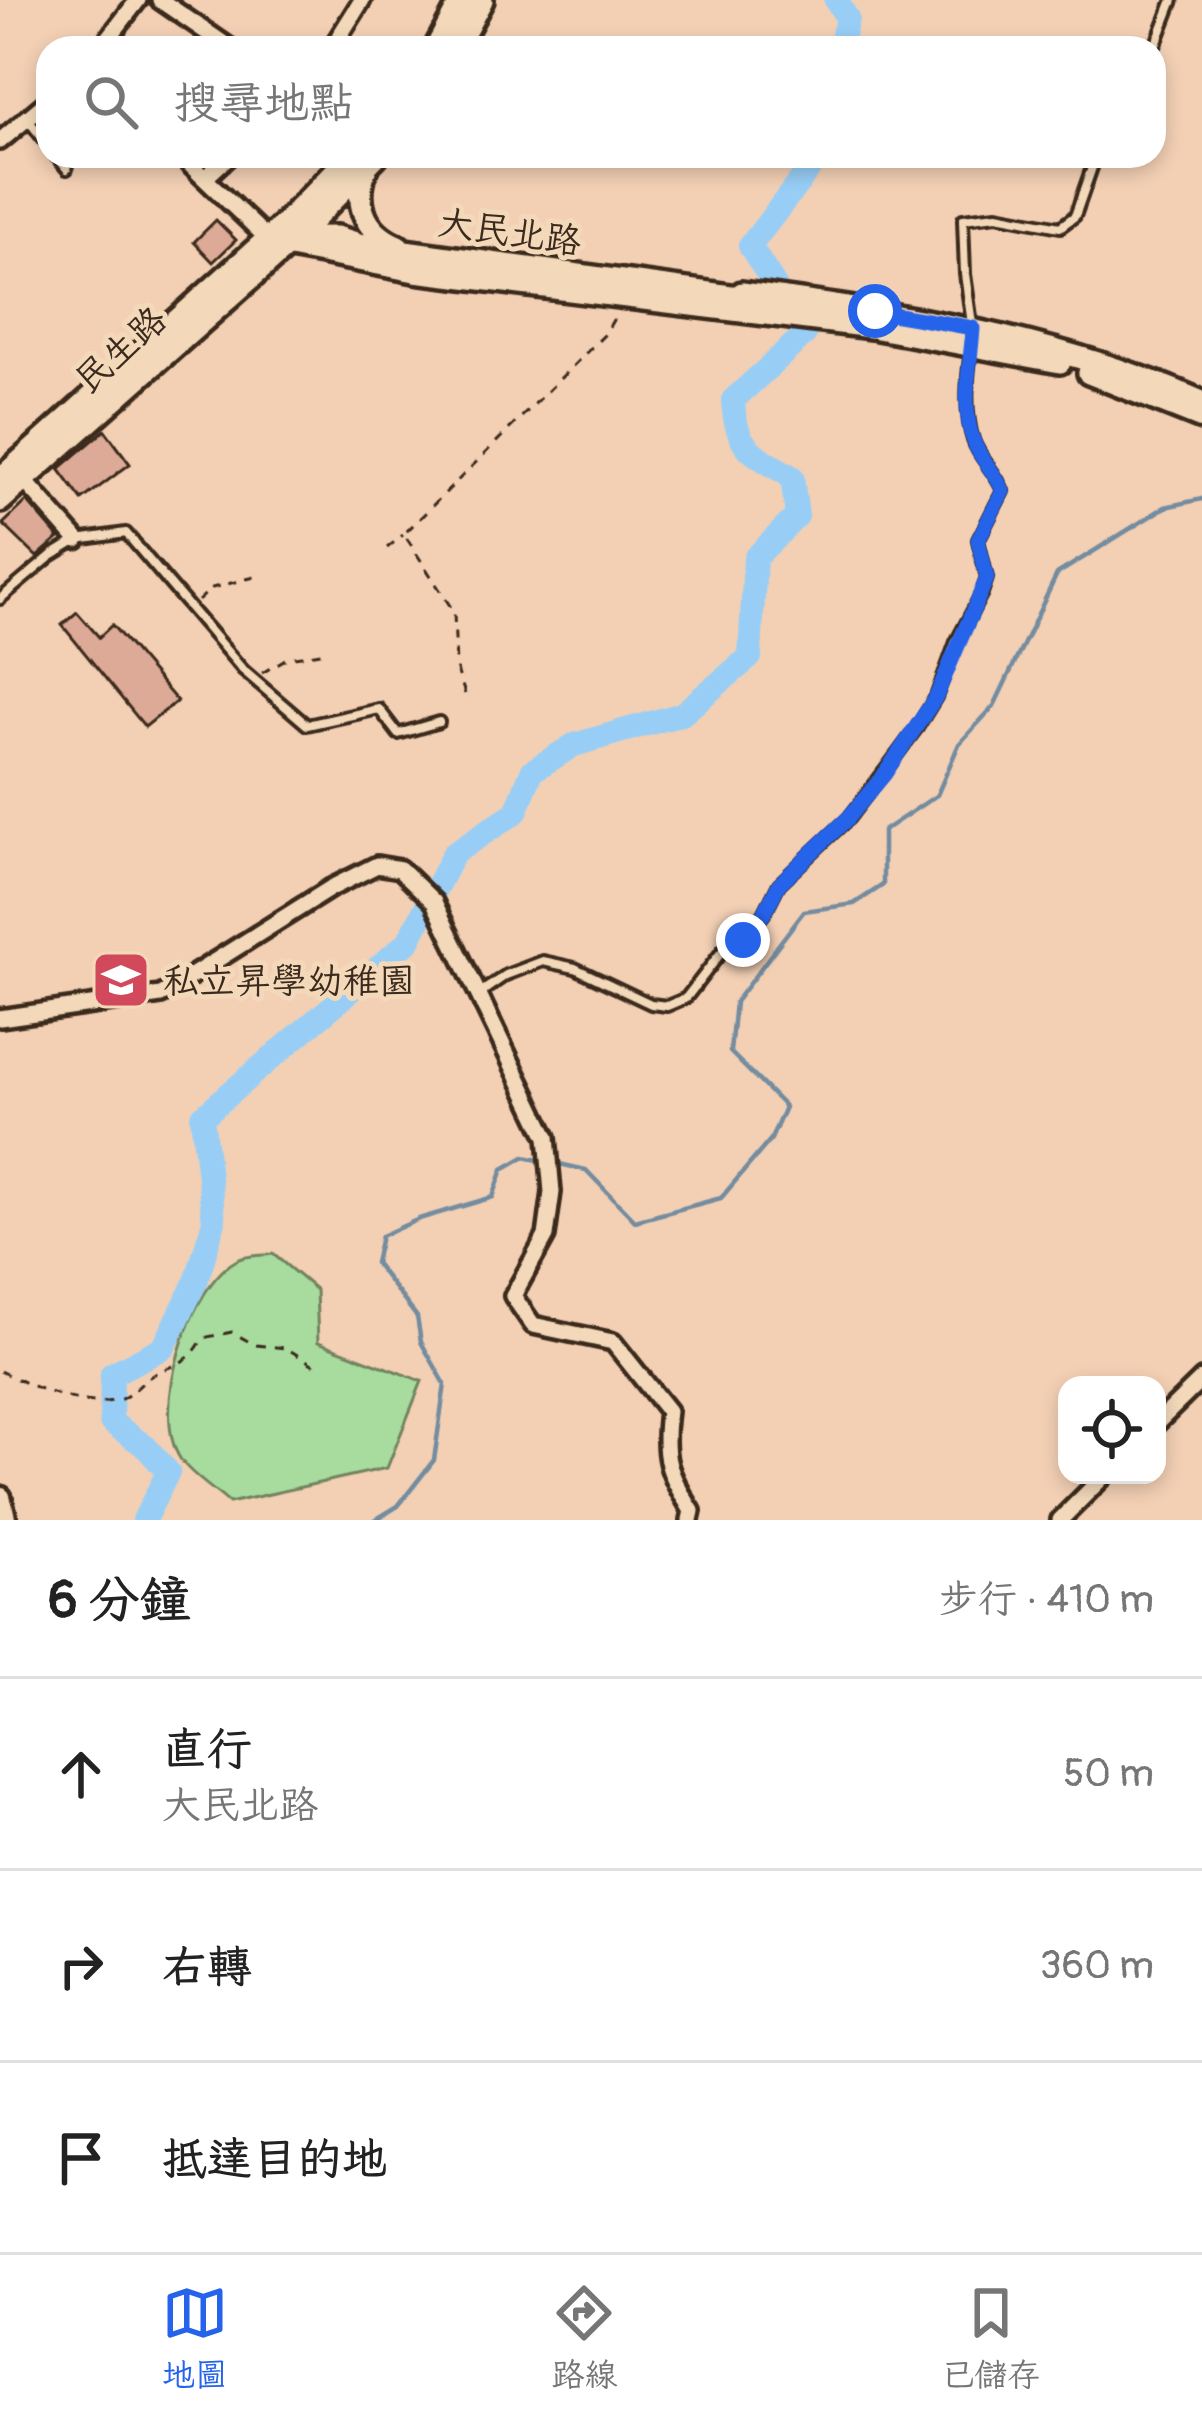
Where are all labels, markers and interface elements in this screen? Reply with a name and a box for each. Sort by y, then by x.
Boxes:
search box [36,36,1166,168]
icon: search [78,69,144,135]
text: 搜尋地點 [174,76,354,132]
street label: 大民北路 [435,200,584,265]
route start [848,284,902,338]
street label: 民生路 [66,297,176,403]
route end [716,913,770,967]
school or university icon: 私立昇學幼稚園 [90,949,152,1011]
place label: 私立昇學幼稚園 [163,959,415,1004]
map controls [1058,1376,1166,1484]
button: locate [1058,1376,1166,1484]
text: 6 分鐘 [48,1569,191,1633]
text: 步行 · 410 m [939,1575,1154,1624]
text: 直行 [162,1722,252,1778]
icon: ahead [48,1741,114,1807]
text: 50 m [1063,1749,1154,1798]
text: 大民北路 [162,1781,318,1830]
icon: right [48,1933,114,1999]
text: 右轉 [162,1940,252,1996]
text: 360 m [1040,1941,1154,1990]
icon: arrive [48,2125,114,2191]
text: 抵達目的地 [162,2132,387,2188]
tab: 地圖 [162,2280,228,2396]
tab: 路線 [551,2280,617,2396]
tab: 已儲存 [941,2280,1040,2396]

